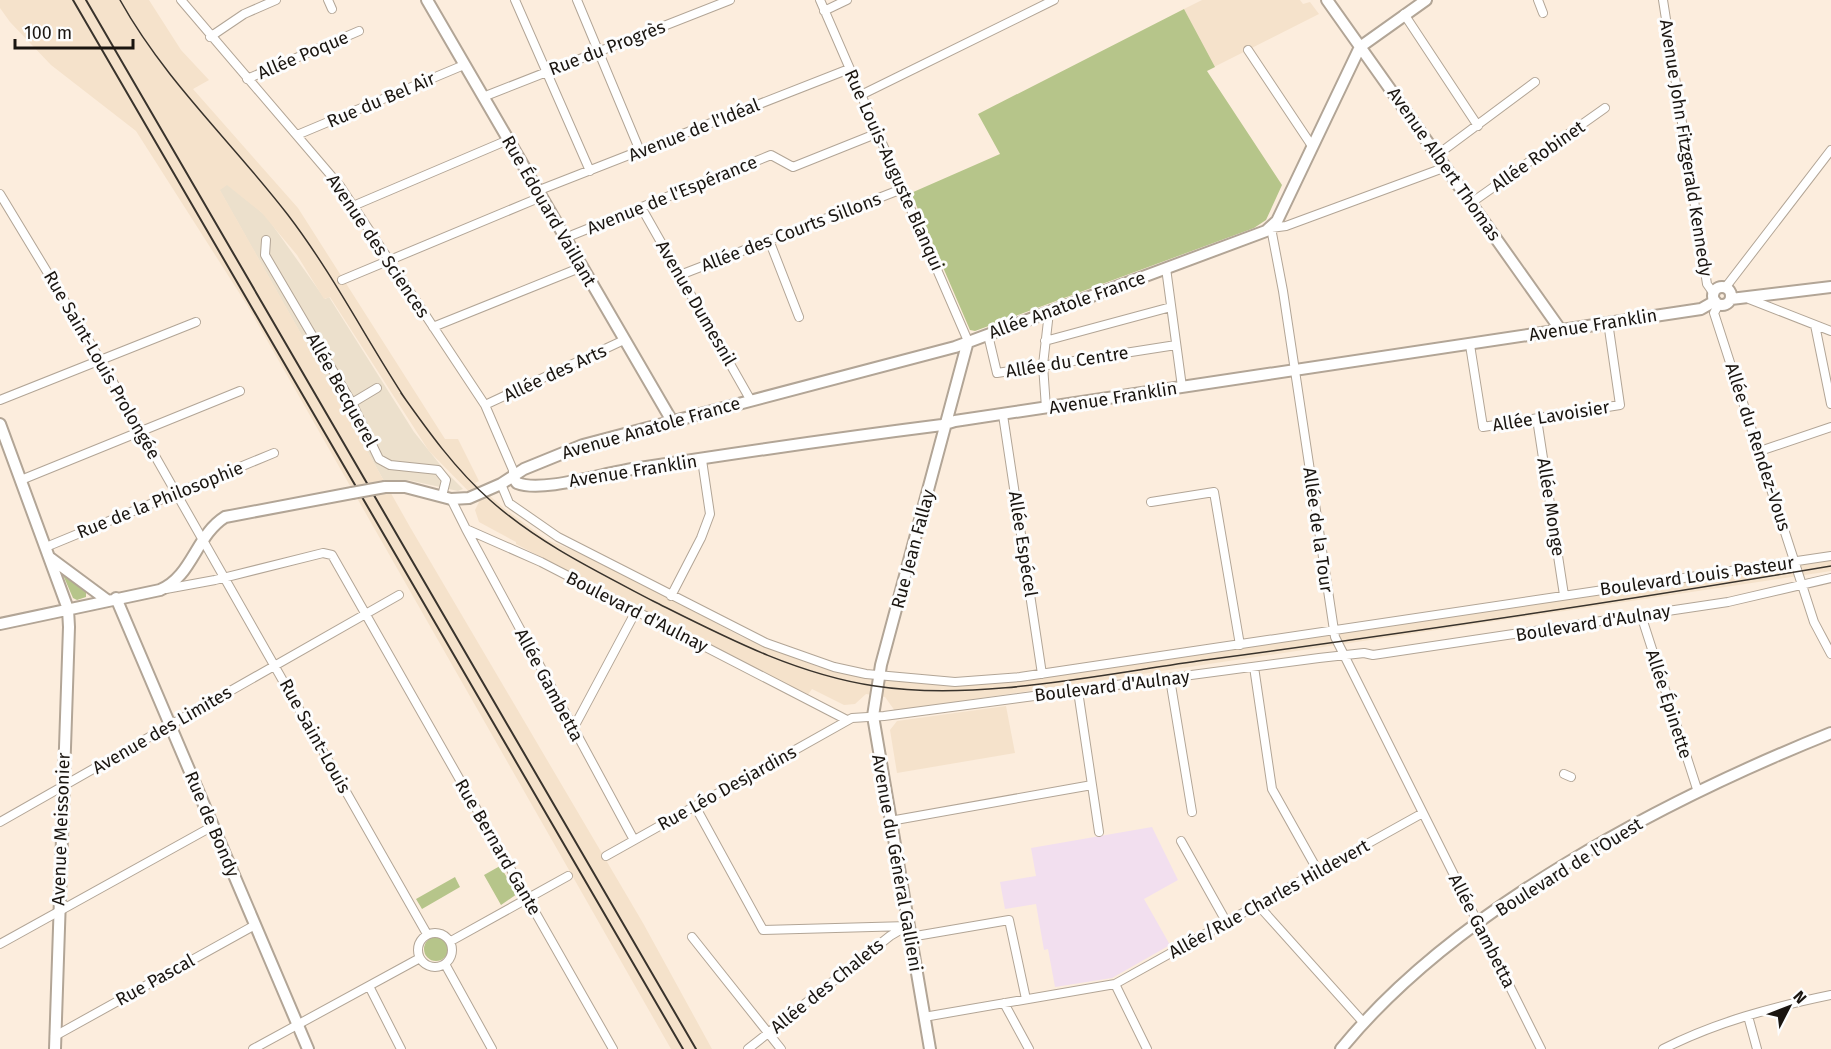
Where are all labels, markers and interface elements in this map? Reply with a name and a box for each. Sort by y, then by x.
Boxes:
scale bar [15,12,134,50]
street label: Rue du Progrès [546,16,668,80]
street label: Avenue John Fitzgerald Kennedy [1655,18,1717,278]
text: 100 m [24,22,72,44]
street label: Allée Poque [254,26,352,84]
street label: Rue Louis-Auguste Blanqui [840,66,948,274]
street label: Rue du Bel Air [324,67,438,133]
street label: Avenue Albert Thomas [1383,83,1505,245]
street label: Avenue de l'Idéal [625,94,763,166]
street label: Allée Robinet [1487,115,1589,196]
street label: Rue Édouard Vaillant [497,131,602,291]
street label: Avenue de l'Espérance [584,151,760,239]
street label: Avenue des Sciences [322,170,434,322]
street label: Allée des Courts Sillons [698,187,884,277]
street label: Avenue Dumesnil [651,236,741,370]
street label: Allée Anatole France [986,266,1148,344]
street label: Rue Saint-Louis Prolongée [39,267,165,463]
street label: Avenue Franklin [1527,304,1659,346]
street label: Allée Becquerel [302,329,382,451]
street label: Allée des Arts [500,340,610,406]
street label: Allée du Centre [1004,341,1130,383]
street label: Allée du Rendez-Vous [1720,360,1796,534]
street label: Avenue Franklin [1047,377,1179,419]
street label: Avenue Anatole France [559,392,743,464]
street label: Allée Lavoisier [1491,396,1611,436]
street label: Avenue Franklin [567,450,699,492]
street label: Allée Monge [1532,456,1570,558]
street label: Rue de la Philosophie [74,457,246,543]
street label: Allée de la Tour [1298,466,1338,594]
street label: Rue Jean Fallay [887,487,939,611]
street label: Allée Espécel [1004,489,1042,599]
street label: Boulevard Louis Pasteur [1598,551,1796,601]
street label: Boulevard d'Aulnay [562,567,712,657]
street label: Boulevard d'Aulnay [1514,600,1672,646]
street label: Allée Gambetta [510,625,588,745]
street label: Allée Épinette [1641,646,1698,761]
street label: Boulevard d'Aulnay [1033,666,1191,706]
street label: Rue Saint-Louis [275,675,355,797]
street label: Avenue des Limites [88,681,236,779]
street label: Rue Léo Desjardins [654,741,800,835]
street label: Avenue Meissonier [47,752,75,906]
street label: Avenue du Général Gallieni [867,753,927,973]
street label: Rue de Bondy [180,768,244,880]
street label: Rue Bernard Gante [450,775,546,919]
street label: Boulevard de l'Ouest [1491,813,1647,921]
street label: Allée/Rue Charles Hildevert [1165,834,1374,963]
street label: Allée Gambetta [1444,870,1520,992]
street label: Allée des Chalets [766,934,888,1038]
street label: Rue Pascal [112,949,198,1011]
north arrow [1759,977,1819,1037]
text: N [1789,987,1810,1008]

